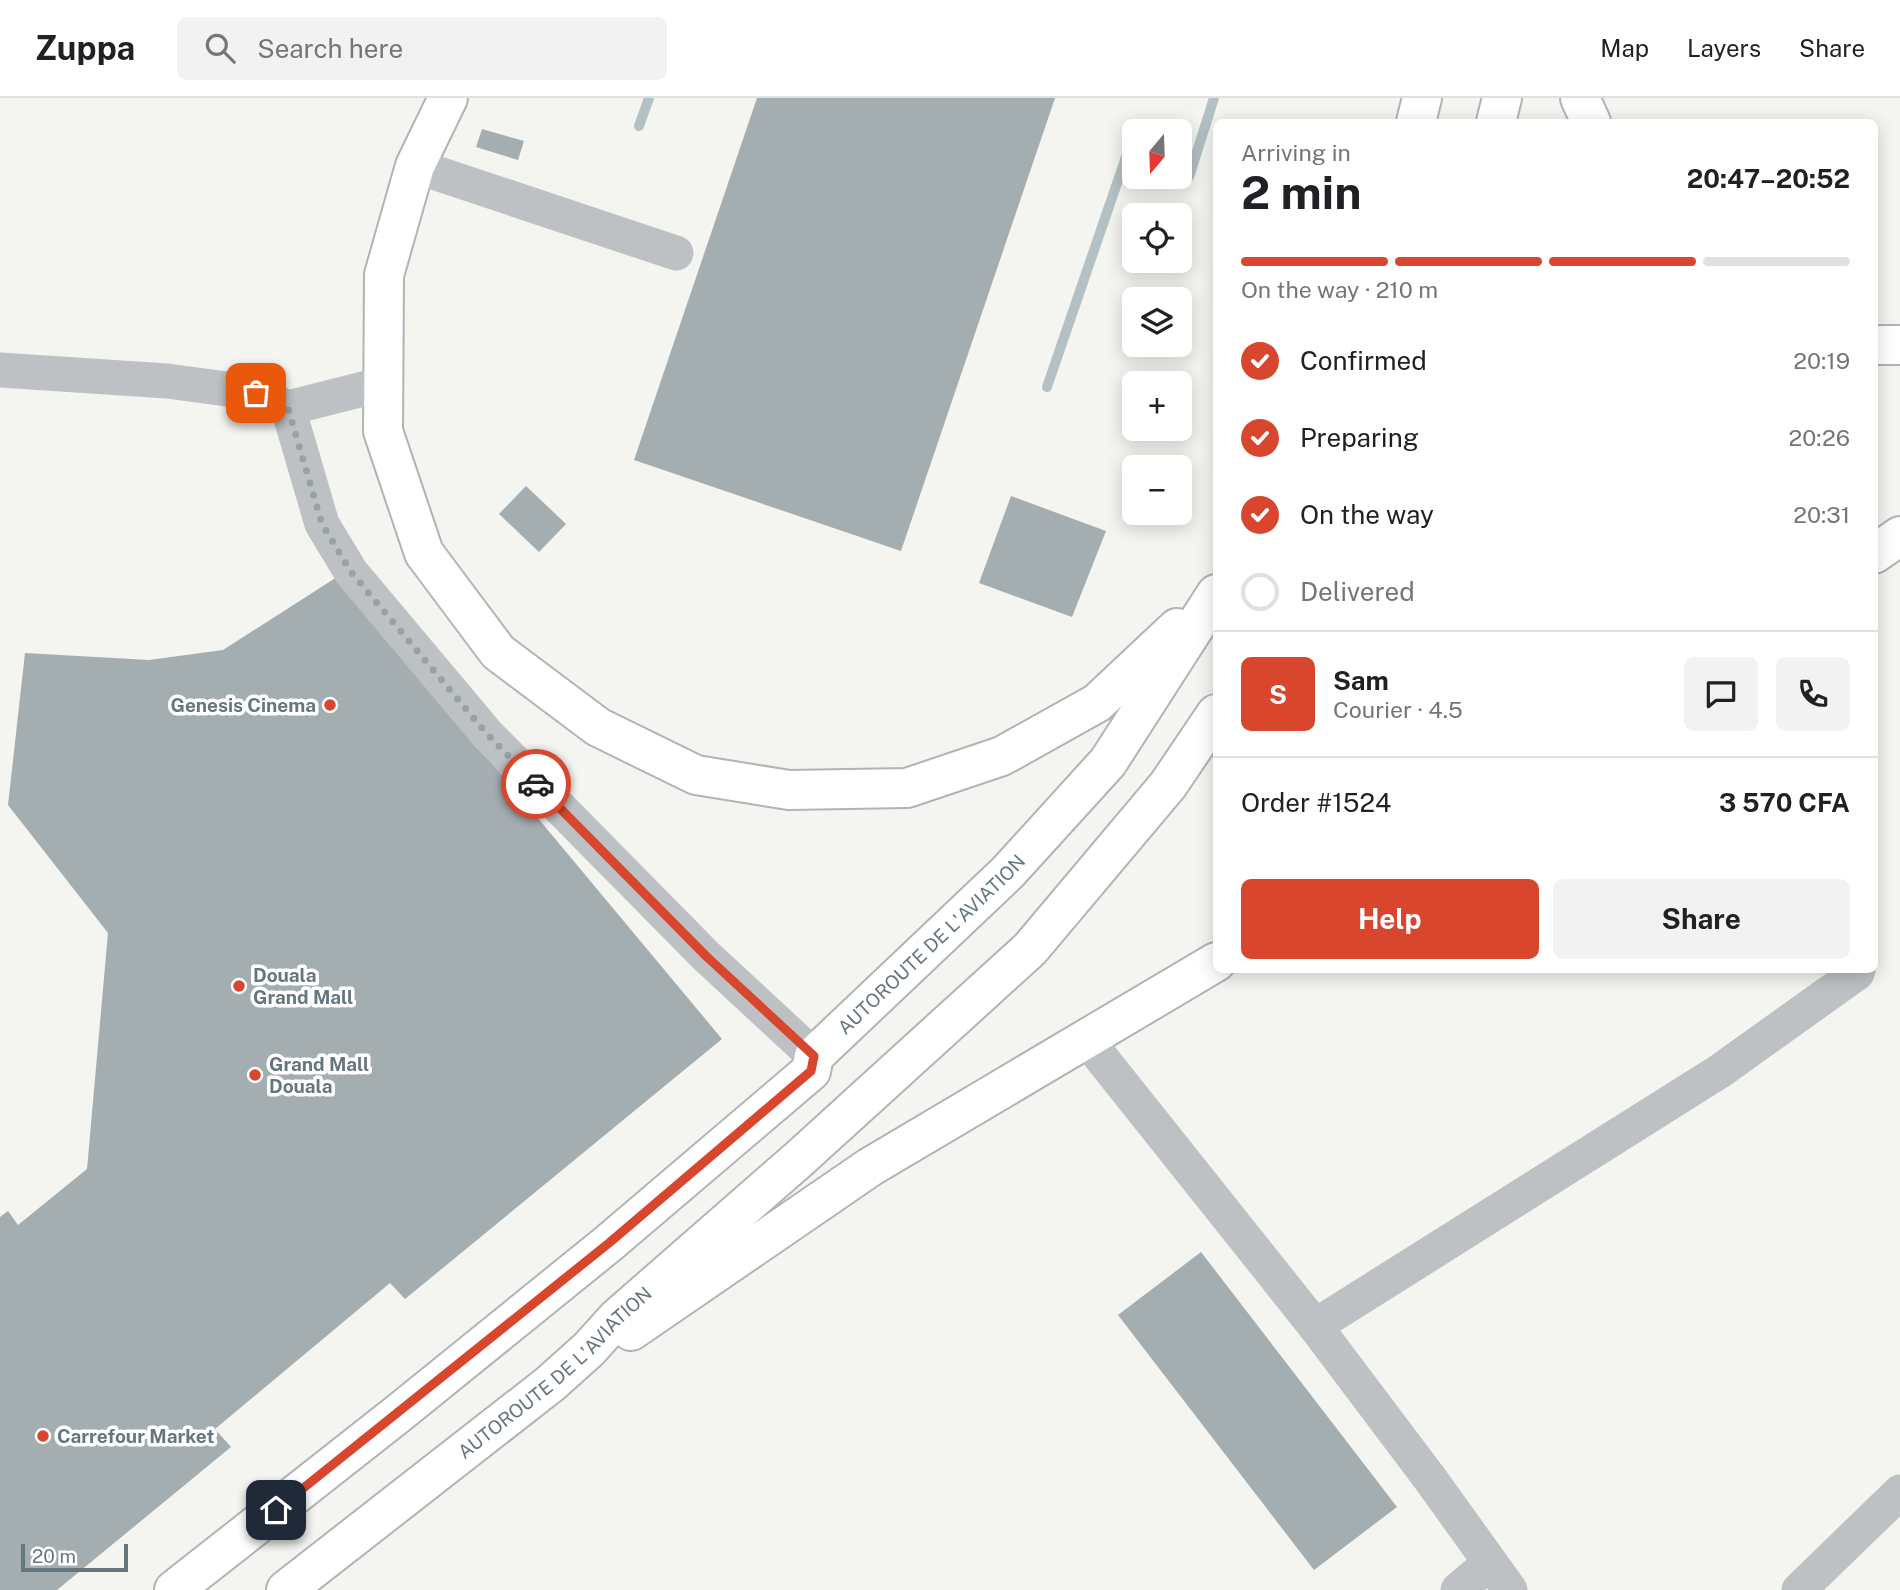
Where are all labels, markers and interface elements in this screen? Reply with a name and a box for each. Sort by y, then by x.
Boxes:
search box [177,17,667,80]
text: Zuppa [35,29,135,67]
icon: search [201,29,239,67]
text: Search here [257,33,403,64]
text: Map [1600,34,1649,62]
text: Layers [1687,34,1761,62]
text: Share [1799,34,1865,62]
north arrow [1122,119,1192,189]
map controls [1122,119,1192,525]
text: Arriving in [1241,139,1351,166]
text: 20:47–20:52 [1687,163,1850,194]
text: 2 min [1241,165,1361,219]
button: locate [1122,203,1192,273]
text: On the way · 210 m [1241,276,1438,303]
button: layers [1122,287,1192,357]
icon: check [1241,342,1279,380]
text: Confirmed [1300,345,1427,376]
text: 20:19 [1793,347,1850,374]
pin [226,363,286,423]
button: + [1122,371,1192,441]
icon: bag [237,374,275,412]
icon: check [1241,419,1279,457]
text: Preparing [1300,422,1419,453]
text: 20:26 [1789,424,1850,451]
button: − [1122,455,1192,525]
icon: check [1241,496,1279,534]
text: On the way [1300,499,1434,530]
text: 20:31 [1793,501,1850,528]
text: Delivered [1300,576,1415,607]
button: chat [1684,657,1758,731]
button: phone [1776,657,1850,731]
text: Sam [1333,665,1389,696]
text: S [1269,679,1287,710]
place label: Genesis Cinema [170,694,316,716]
text: Courier · 4.5 [1333,696,1463,723]
marker: Genesis Cinema [322,697,338,713]
courier [501,749,571,819]
icon: car [517,765,555,803]
text: Order #1524 [1241,787,1391,818]
text: 3 570 CFA [1719,787,1850,818]
street label: AUTOROUTE DE L'AVIATION [833,850,1029,1039]
button: Help [1241,879,1539,959]
button: Share [1553,879,1850,959]
place label: Douala Grand Mall [253,964,353,1008]
marker: Douala Grand Mall [231,978,247,994]
place label: Grand Mall Douala [269,1053,369,1097]
marker: Grand Mall Douala [247,1067,263,1083]
street label: AUTOROUTE DE L'AVIATION [453,1282,656,1463]
place label: Carrefour Market [57,1425,214,1447]
marker: Carrefour Market [35,1428,51,1444]
pin [246,1480,306,1540]
icon: home [257,1491,295,1529]
scale bar [21,1541,128,1573]
text: 20 m [32,1545,76,1567]

